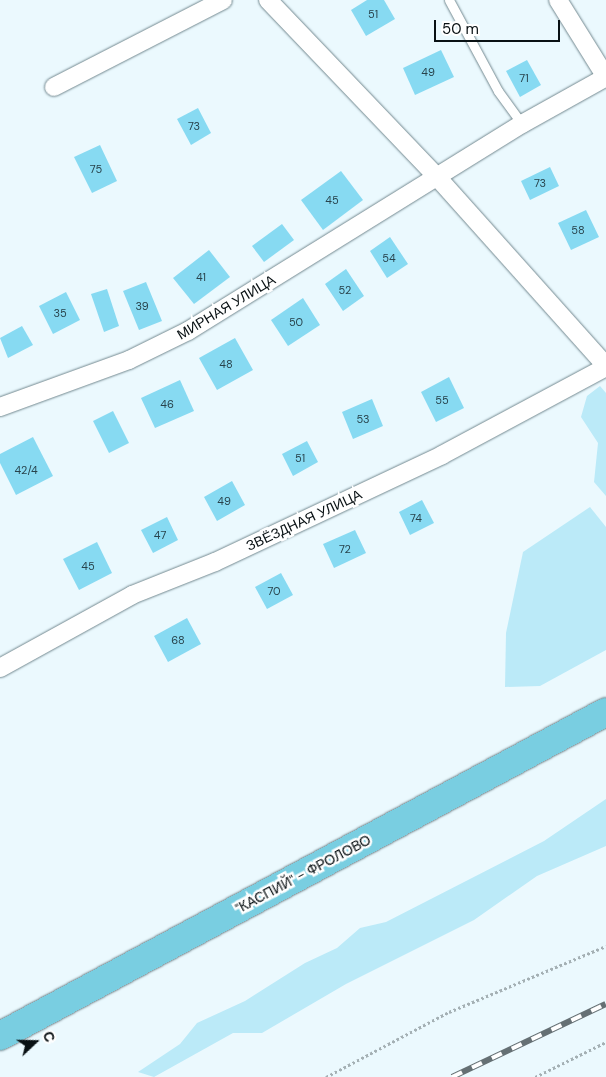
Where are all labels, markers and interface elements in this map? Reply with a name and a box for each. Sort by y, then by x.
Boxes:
house number: 51 [368,7,378,21]
scale bar [436,10,562,42]
text: 50 m [442,19,479,39]
house number: 49 [421,65,435,79]
house number: 71 [519,71,529,85]
house number: 73 [188,119,200,133]
house number: 75 [90,162,102,176]
house number: 73 [534,176,546,190]
house number: 45 [325,193,339,207]
house number: 58 [571,223,585,237]
house number: 54 [382,251,396,265]
house number: 41 [196,270,206,284]
street label: МИРНАЯ УЛИЦА [174,271,278,343]
house number: 52 [339,283,351,297]
house number: 39 [135,299,149,313]
house number: 35 [53,306,67,320]
house number: 50 [289,315,303,329]
house number: 48 [219,357,233,371]
house number: 55 [435,393,449,407]
house number: 46 [160,397,174,411]
house number: 53 [356,412,370,426]
house number: 51 [295,451,305,465]
house number: 42/4 [14,463,38,477]
street label: ЗВЁЗДНАЯ УЛИЦА [243,486,365,554]
house number: 49 [217,494,231,508]
house number: 74 [410,511,422,525]
house number: 47 [154,528,166,542]
house number: 72 [339,542,351,556]
house number: 45 [81,559,95,573]
house number: 70 [267,584,281,598]
house number: 68 [171,633,185,647]
street label: "КАСПИЙ" - ФРОЛОВО [232,831,374,917]
north arrow [10,1017,60,1067]
text: С [39,1029,59,1045]

